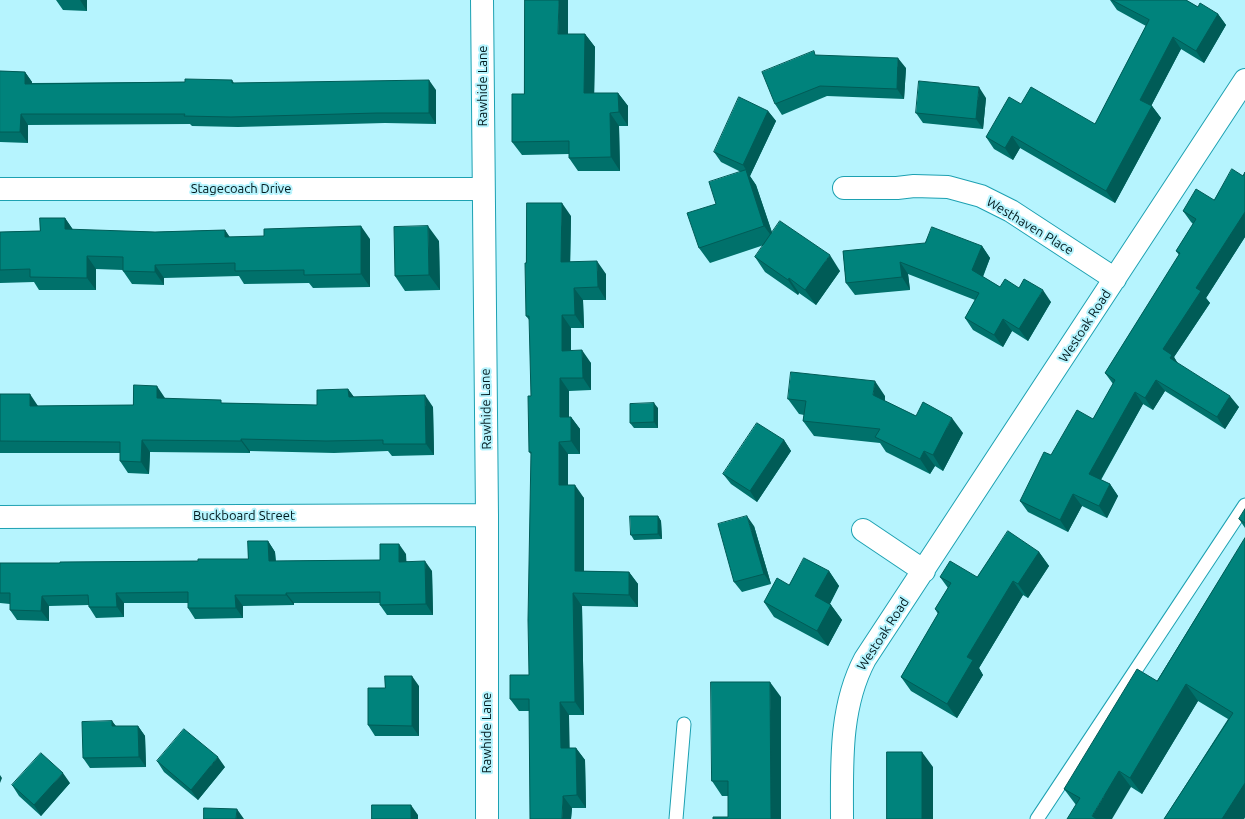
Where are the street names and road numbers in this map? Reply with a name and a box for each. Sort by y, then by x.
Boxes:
street label: Rawhide Lane [475,45,491,127]
street label: Stagecoach Drive [191,181,291,197]
street label: Westhaven Place [984,194,1076,258]
street label: Westoak Road [1056,287,1114,365]
street label: Rawhide Lane [477,368,495,450]
street label: Buckboard Street [193,508,295,524]
street label: Westoak Road [854,595,912,673]
street label: Rawhide Lane [479,692,495,774]

